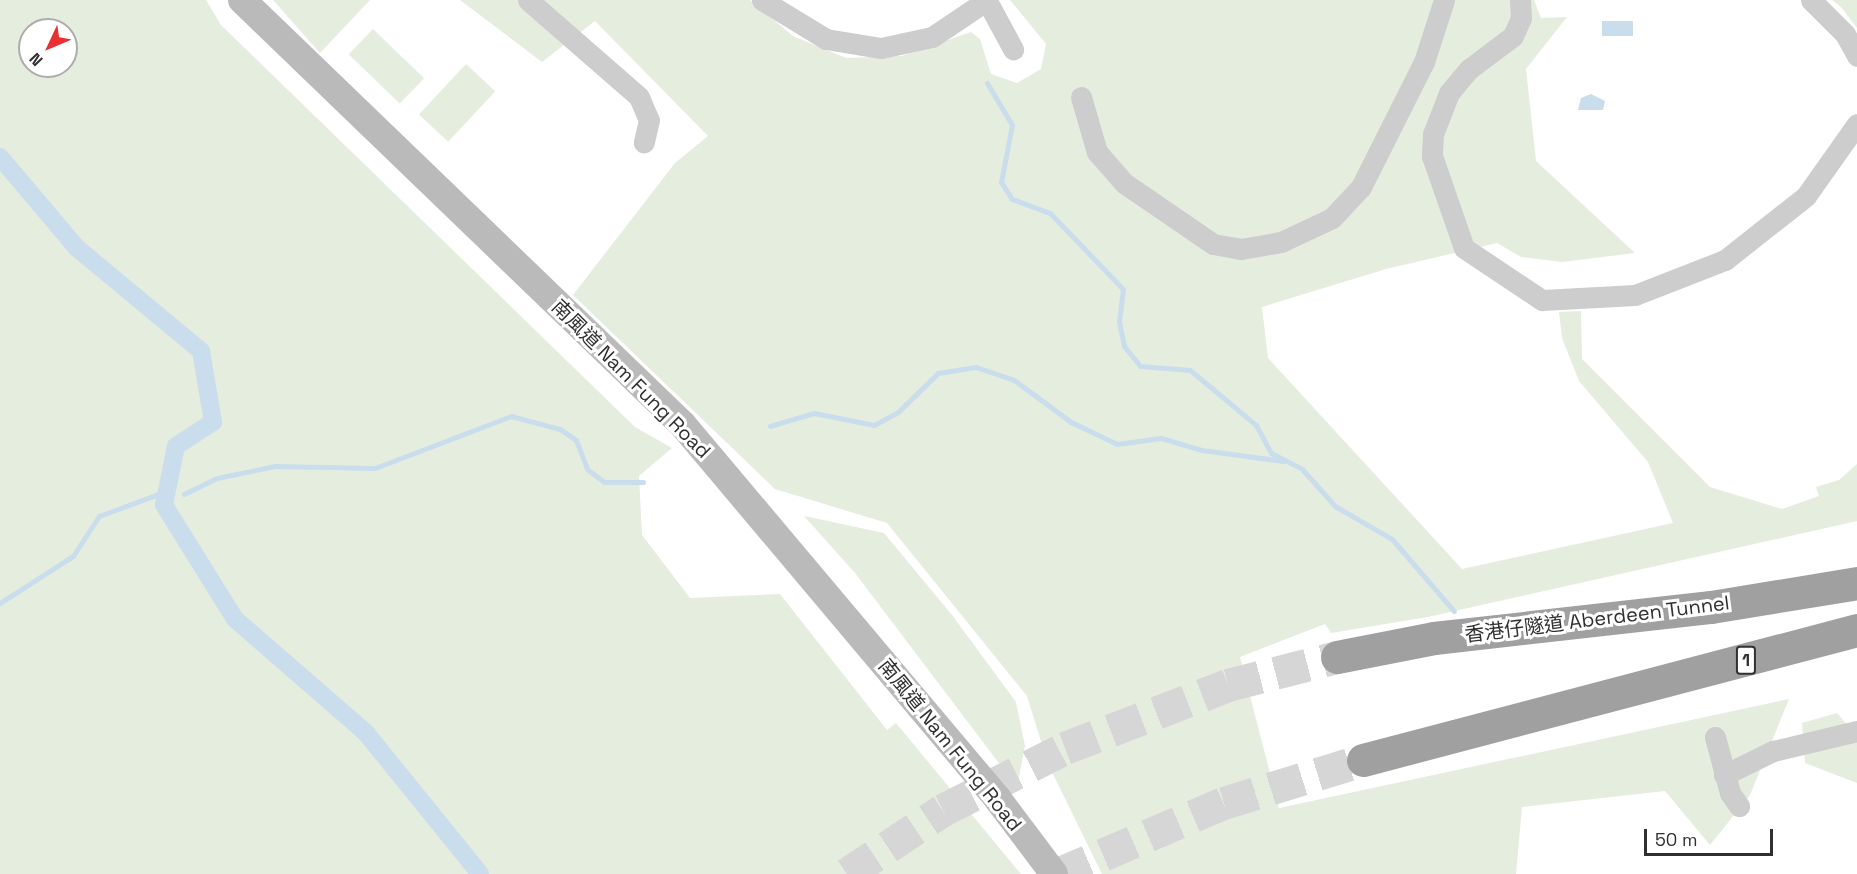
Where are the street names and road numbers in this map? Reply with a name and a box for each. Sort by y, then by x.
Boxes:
street label: 南風道 Nam Fung Road [547,295,715,463]
street label: 香港仔隧道 Aberdeen Tunnel [1463,591,1731,647]
road number: 1 [1736,645,1756,675]
street label: 南風道 Nam Fung Road [873,654,1027,836]

